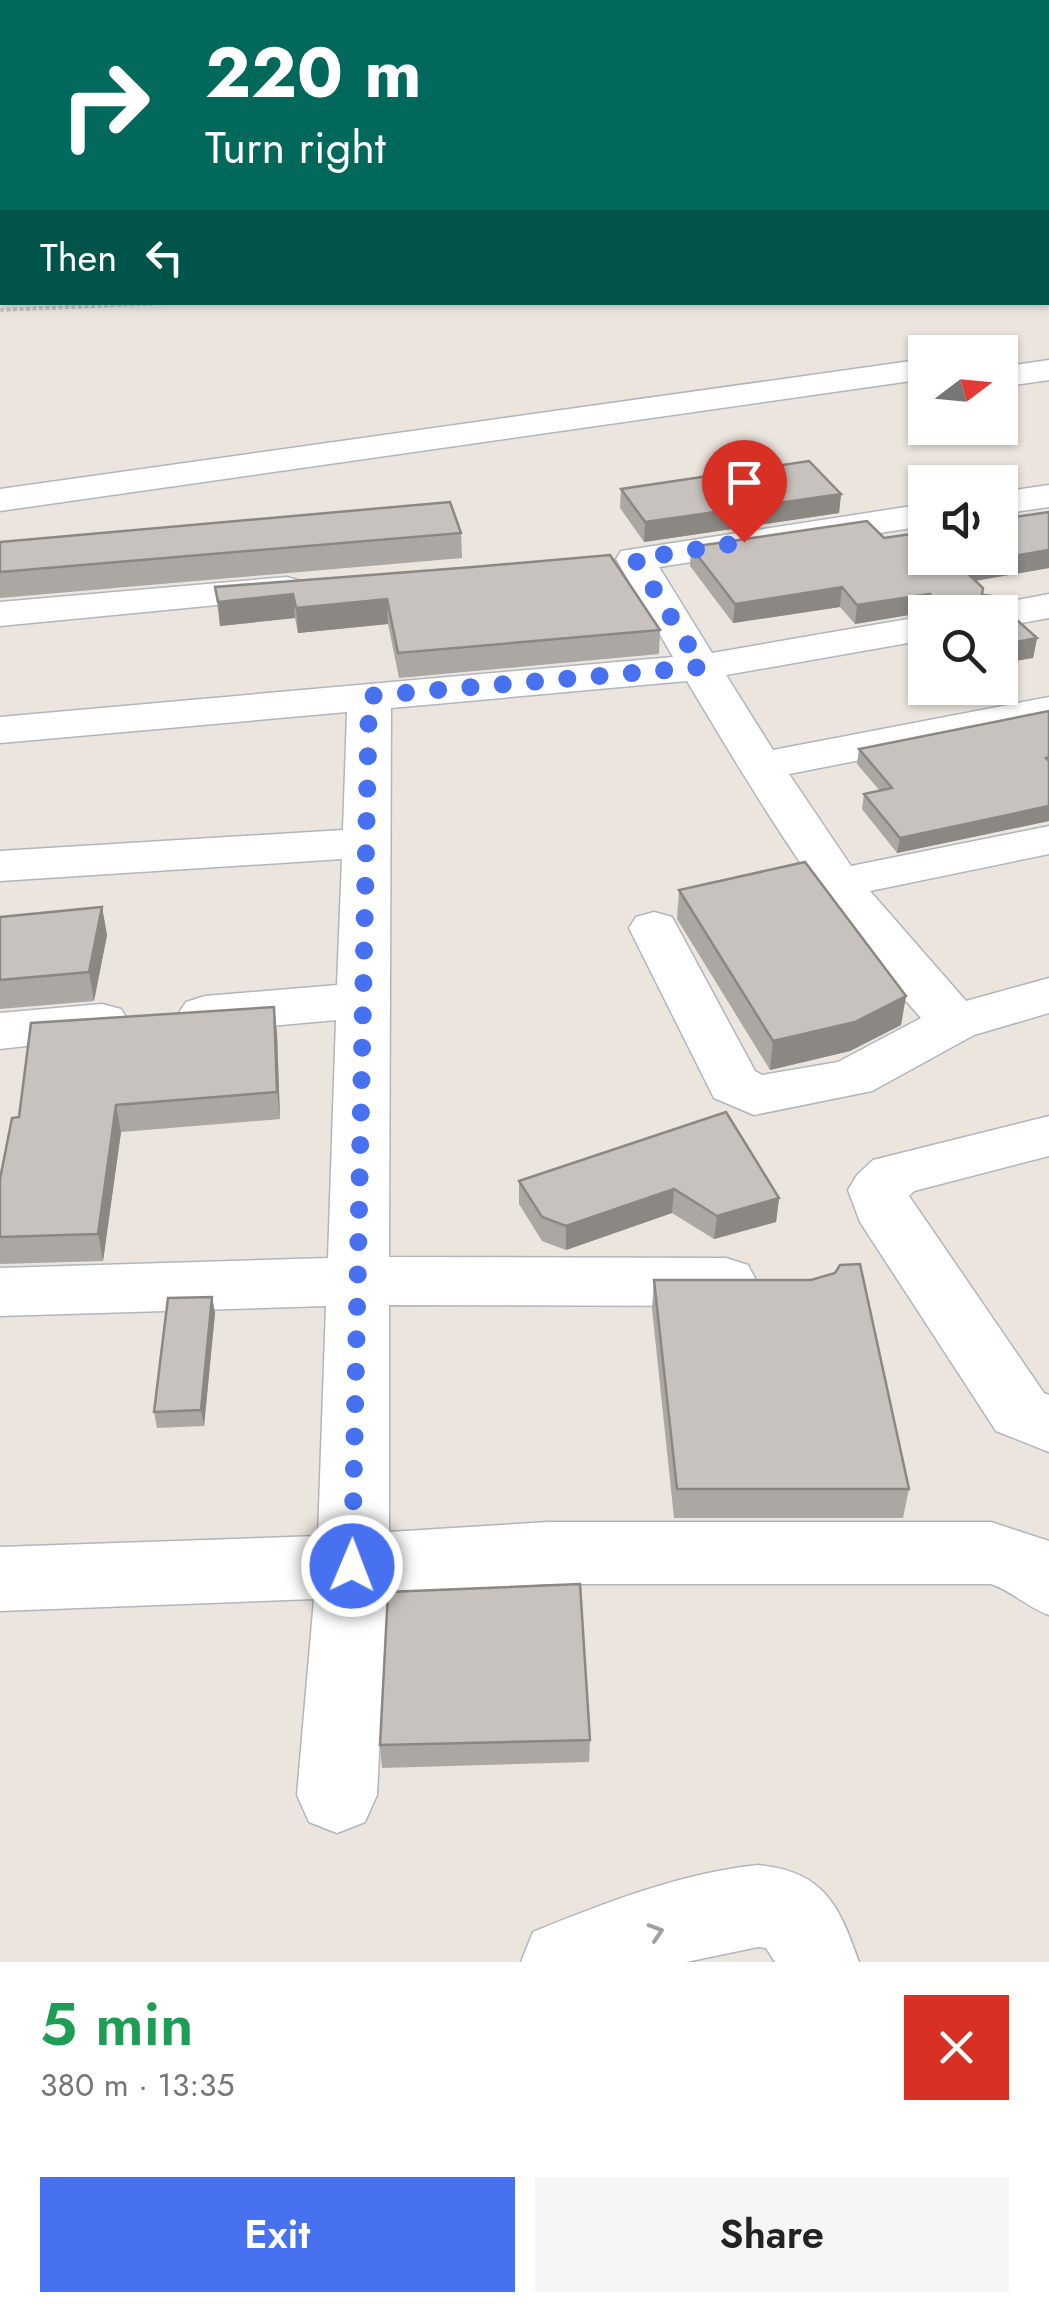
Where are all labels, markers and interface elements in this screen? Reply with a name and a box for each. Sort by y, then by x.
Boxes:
text: 220 m [205,22,422,123]
icon: right [40,40,170,170]
text: Turn right [205,115,386,180]
text: Then [40,230,117,285]
icon: left [137,230,192,285]
north arrow [908,335,1018,445]
map controls [908,335,1018,705]
pin [702,440,787,543]
icon: arrive [717,455,772,510]
button: sound [908,465,1018,575]
button: search [908,595,1018,705]
position arrow [300,1514,404,1618]
one-way arrow [647,1924,664,1944]
text: 5 min [40,1981,193,2068]
button: close [904,1995,1009,2100]
text: 380 m · 13:35 [40,2062,235,2108]
button: Exit [40,2177,515,2292]
button: Share [535,2177,1009,2292]

